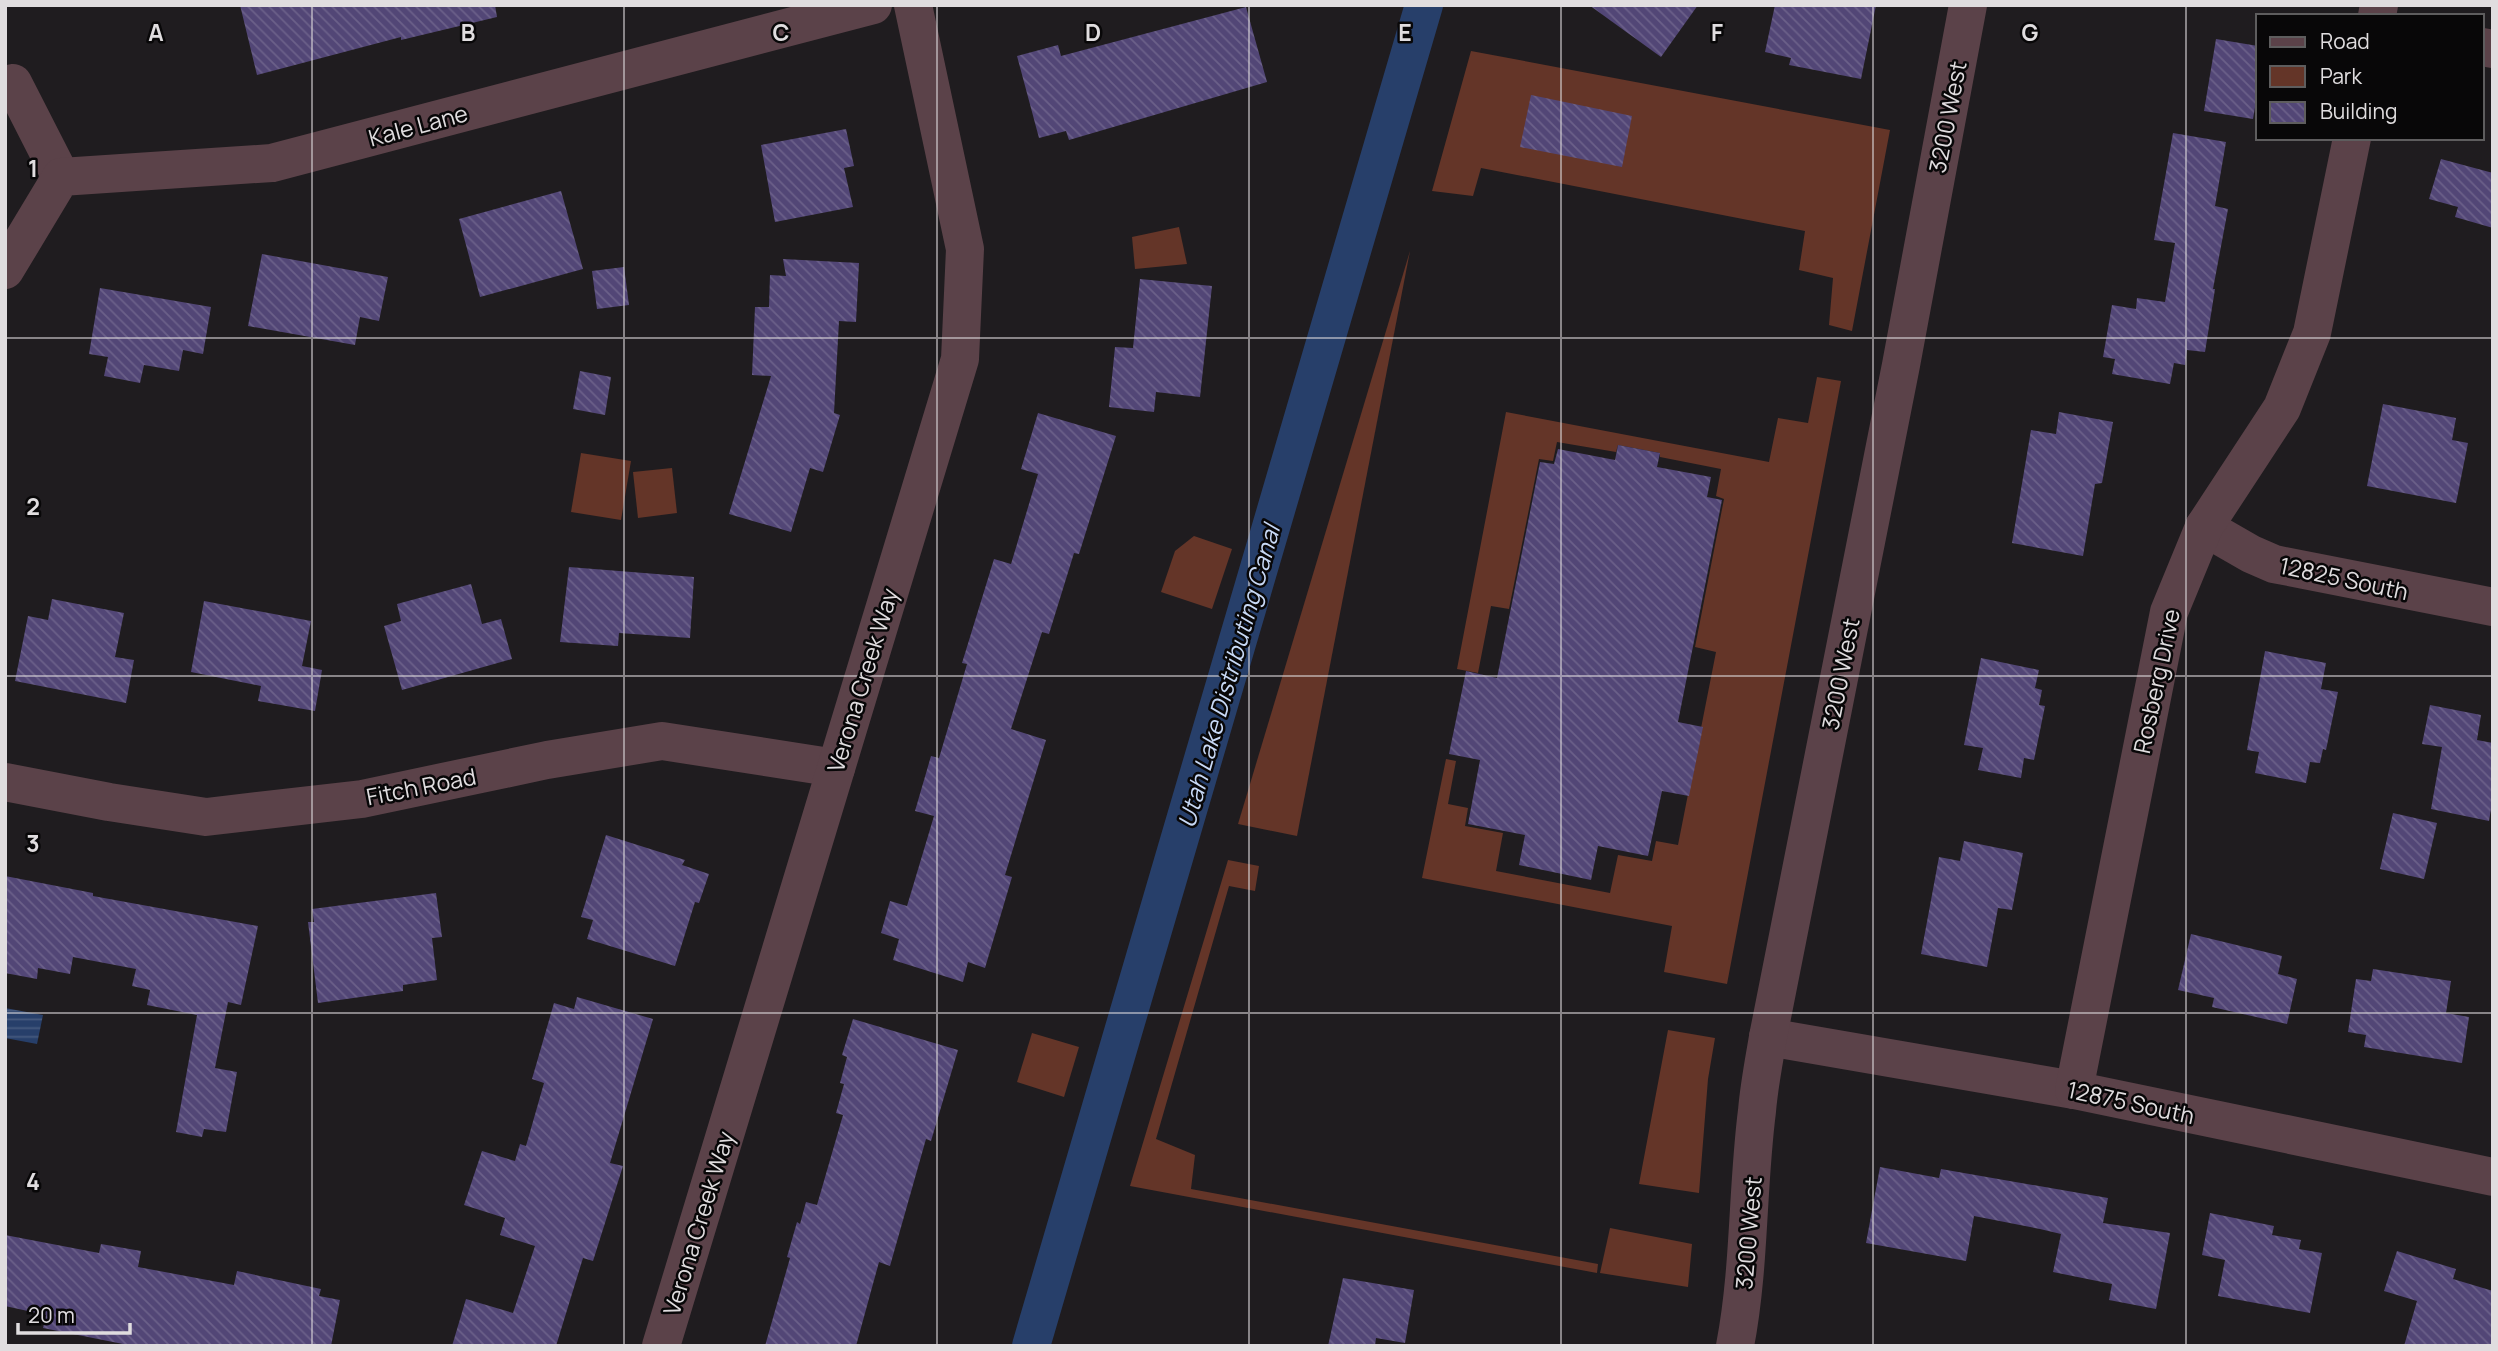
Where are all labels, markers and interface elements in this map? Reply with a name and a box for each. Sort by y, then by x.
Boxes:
legend [2256,14,2484,140]
text: A [148,16,164,48]
text: B [461,16,475,48]
text: C [773,16,790,48]
text: D [1085,16,1101,48]
text: E [1398,16,1412,48]
text: F [1711,16,1723,48]
text: G [2022,16,2039,48]
text: Road [2320,27,2370,55]
street label: 3200 West [1920,58,1974,176]
text: Park [2320,62,2362,90]
street label: Kale Lane [365,96,471,154]
text: Building [2320,97,2397,125]
text: 1 [28,152,38,184]
text: 2 [26,490,40,522]
water label: Utah Lake Distributing Canal [1169,517,1288,831]
street label: 12825 South [2277,549,2411,607]
street label: Verona Creek Way [819,584,905,776]
street label: Rosberg Drive [2125,606,2187,756]
street label: 3200 West [1813,615,1867,733]
street label: Fitch Road [363,760,479,812]
text: 3 [26,827,40,859]
street label: 12875 South [2064,1073,2198,1131]
street label: Verona Creek Way [655,1127,741,1319]
text: 4 [26,1165,40,1197]
street label: 3200 West [1727,1175,1769,1291]
scale bar [18,1292,130,1336]
text: 20 m [28,1301,75,1329]

